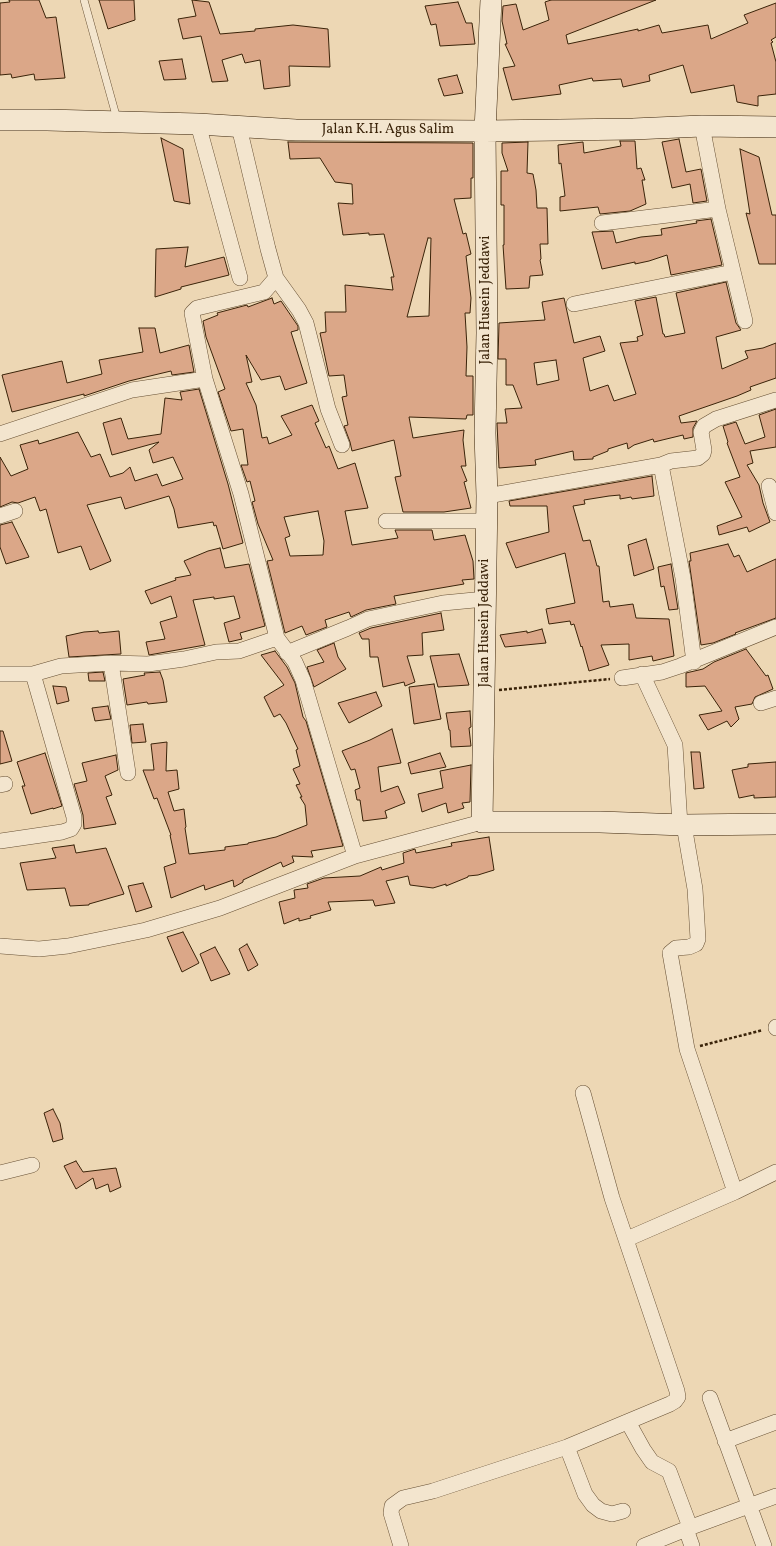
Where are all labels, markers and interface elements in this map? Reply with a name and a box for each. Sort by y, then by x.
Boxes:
street label: Jalan K.H. Agus Salim [322,122,454,138]
street label: Jalan Husein Jeddawi [478,236,494,364]
street label: Jalan Husein Jeddawi [477,559,493,687]

